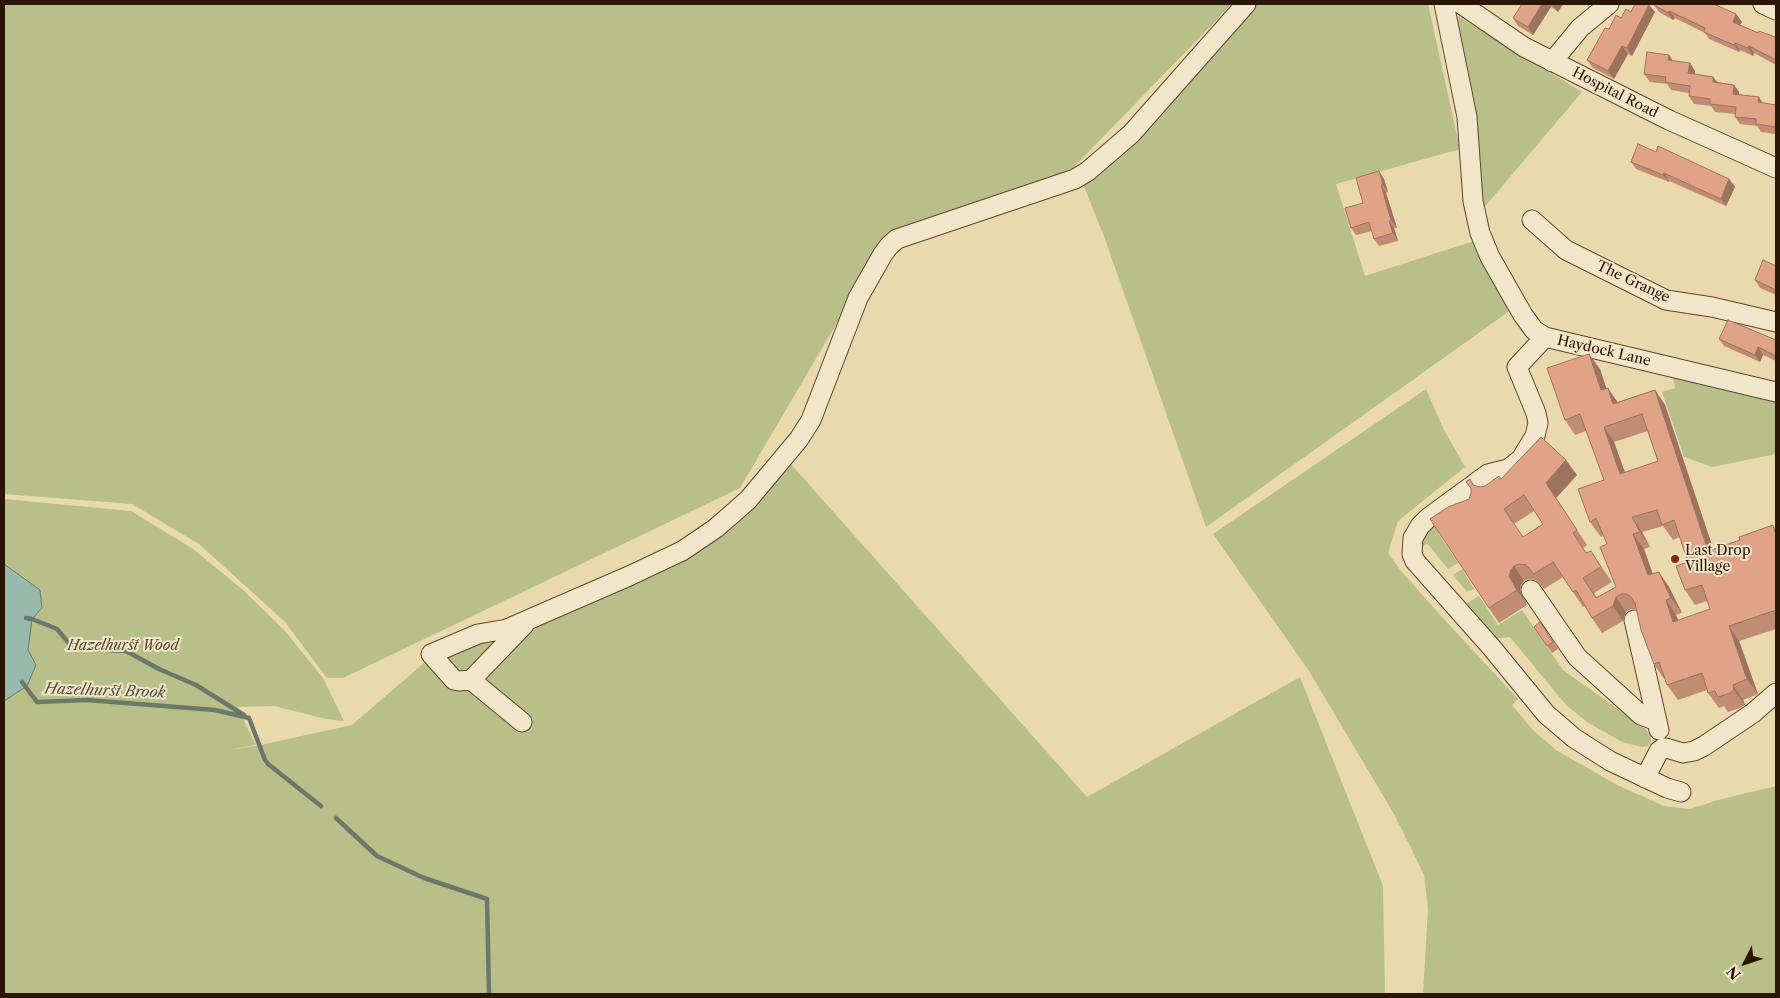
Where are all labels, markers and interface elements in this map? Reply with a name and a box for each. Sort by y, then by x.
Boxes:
street label: Hospital Road [1569,64,1661,122]
street label: The Grange [1594,258,1672,306]
street label: Haydock Lane [1555,332,1653,370]
place label: Last Drop Village [1685,543,1751,576]
marker: Last Drop Village [1669,553,1681,565]
park label: Hazelhurst Wood [67,638,179,654]
water label: Hazelhurst Brook [44,680,166,702]
north arrow [1720,938,1770,988]
text: N [1723,962,1744,983]

